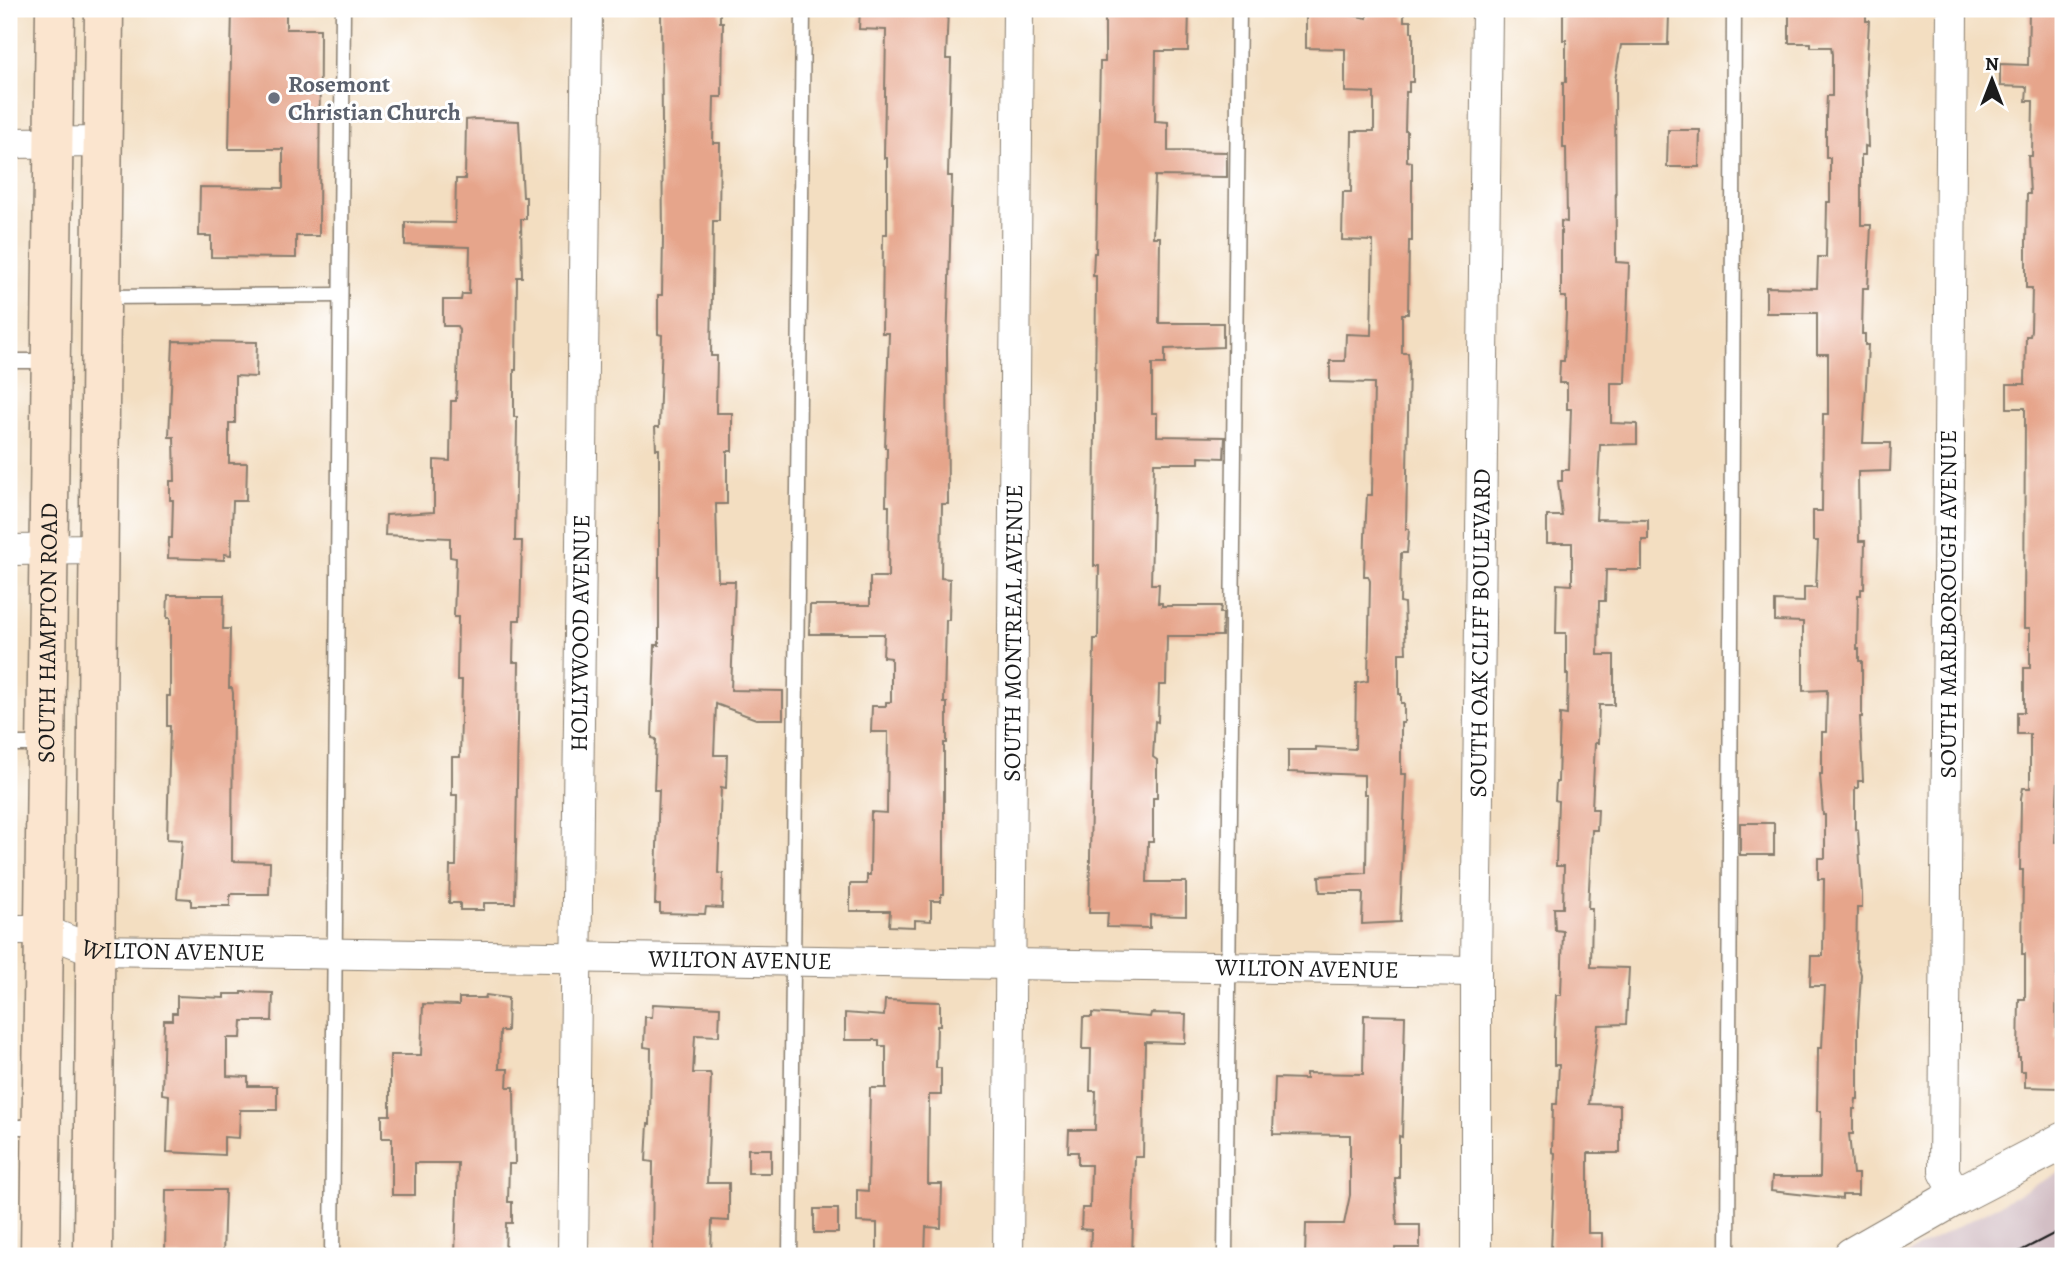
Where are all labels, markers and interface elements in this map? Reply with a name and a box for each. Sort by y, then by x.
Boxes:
north arrow [1956,46,2026,116]
text: N [1985,51,1999,77]
place label: Rosemont Christian Church [288,68,461,128]
marker: Rosemont Christian Church [266,90,282,106]
street label: SOUTH MARLBOROUGH AVENUE [1932,429,1964,779]
street label: SOUTH OAK CLIFF BOULEVARD [1462,468,1498,798]
street label: SOUTH MONTREAL AVENUE [996,484,1030,782]
street label: SOUTH HAMPTON ROAD [30,503,65,763]
street label: HOLLYWOOD AVENUE [563,514,597,752]
street label: WILTON AVENUE [75,930,265,969]
street label: WILTON AVENUE [647,942,832,977]
street label: WILTON AVENUE [1214,951,1399,986]

